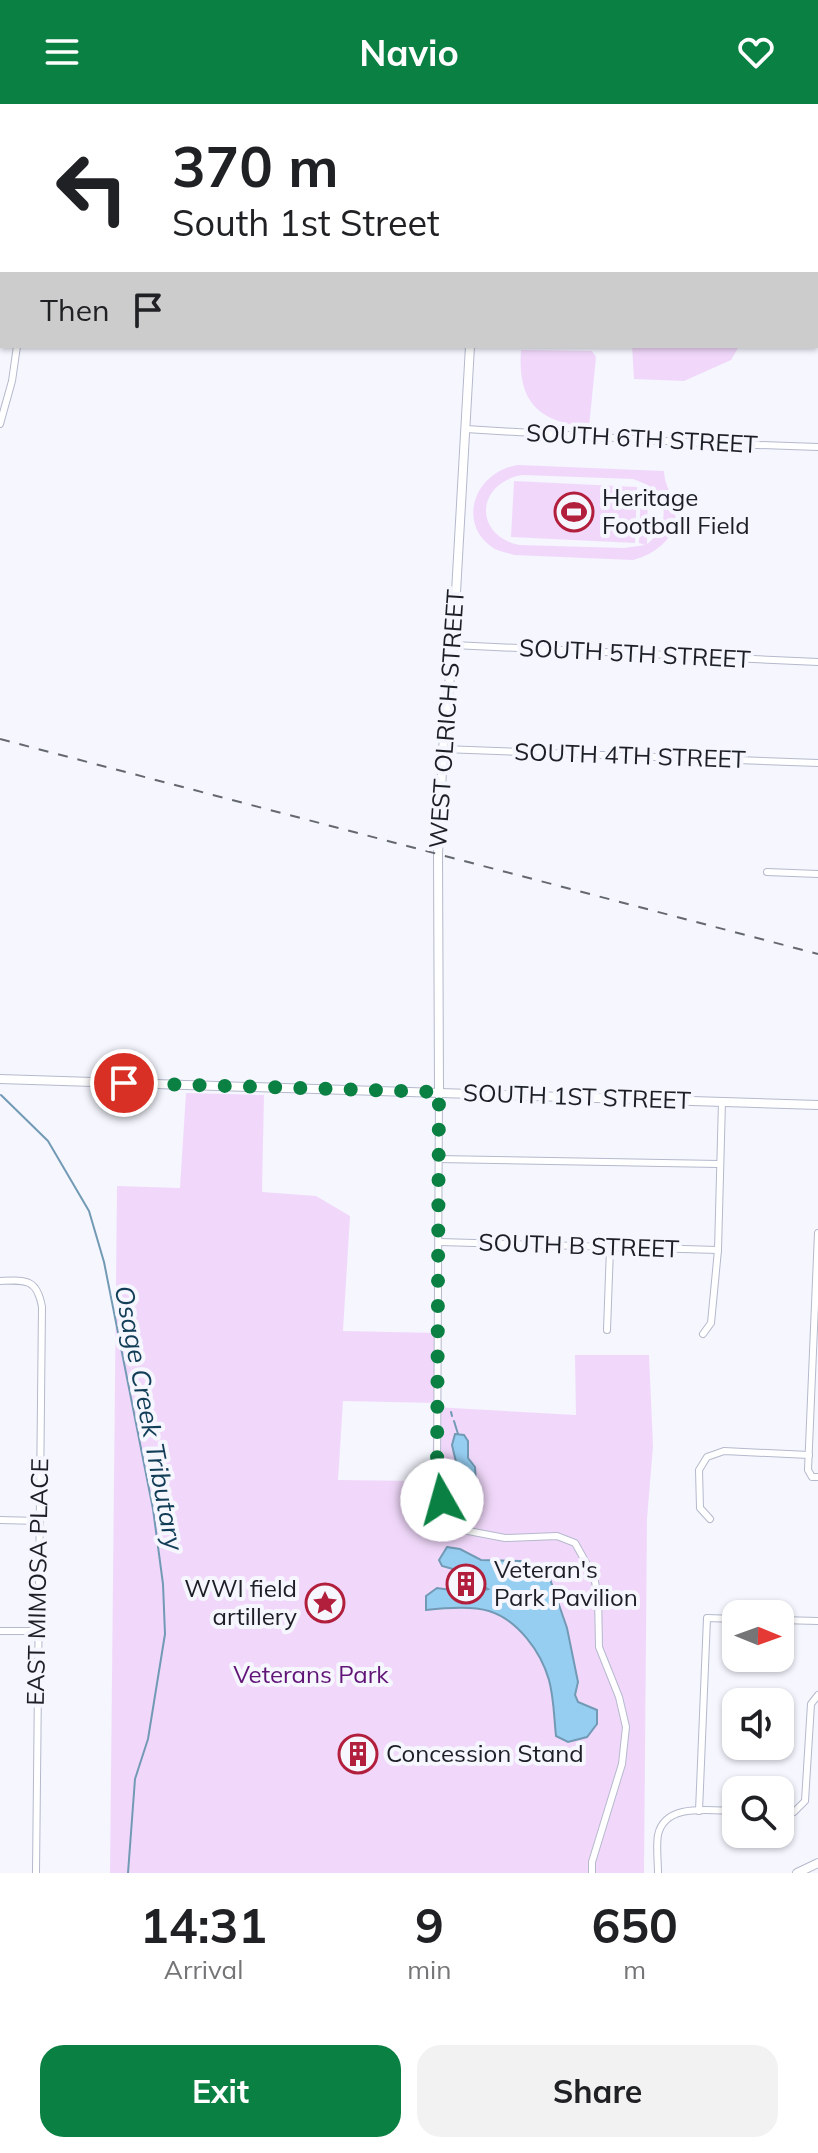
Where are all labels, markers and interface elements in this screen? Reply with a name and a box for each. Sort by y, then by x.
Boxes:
icon: menu [40,30,84,74]
text: Navio [359,30,459,75]
icon: heart [734,30,778,74]
text: 370 m [172,131,339,201]
icon: left [40,136,144,240]
text: South 1st Street [172,200,440,245]
icon: arrive [126,288,170,332]
text: Then [40,291,110,329]
street label: SOUTH 6TH STREET [526,417,759,459]
place label: Heritage Football Field [602,482,750,540]
sports icon: Heritage Football Field [553,491,595,533]
street label: WEST OLRICH STREET [422,588,470,849]
street label: SOUTH 5TH STREET [519,632,752,674]
street label: SOUTH 4TH STREET [514,736,747,774]
pin [90,1049,158,1117]
icon: arrive [102,1061,146,1105]
street label: SOUTH 1ST STREET [463,1077,692,1115]
street label: SOUTH B STREET [478,1227,680,1264]
water label: Osage Creek Tributary [108,1283,192,1554]
street label: EAST MIMOSA PLACE [20,1458,54,1706]
position arrow [400,1458,484,1542]
place label: Veteran's Park Pavilion [494,1554,638,1612]
building icon: Veteran's Park Pavilion [445,1563,487,1605]
place label: WWI field artillery [184,1573,297,1631]
place icon: WWI field artillery [304,1582,346,1624]
north arrow [722,1600,794,1672]
map controls [722,1600,794,1848]
park label: Veterans Park [233,1659,389,1689]
button: sound [722,1688,794,1760]
building icon: Concession Stand [337,1733,379,1775]
place label: Concession Stand [386,1738,584,1768]
button: search [722,1776,794,1848]
text: 14:31 [140,1895,267,1955]
text: 9 [415,1895,444,1955]
text: 650 [592,1895,678,1955]
text: Arrival [164,1953,243,1986]
text: min [407,1953,451,1986]
text: m [623,1953,646,1986]
button: Exit [40,2045,401,2137]
button: Share [417,2045,778,2137]

